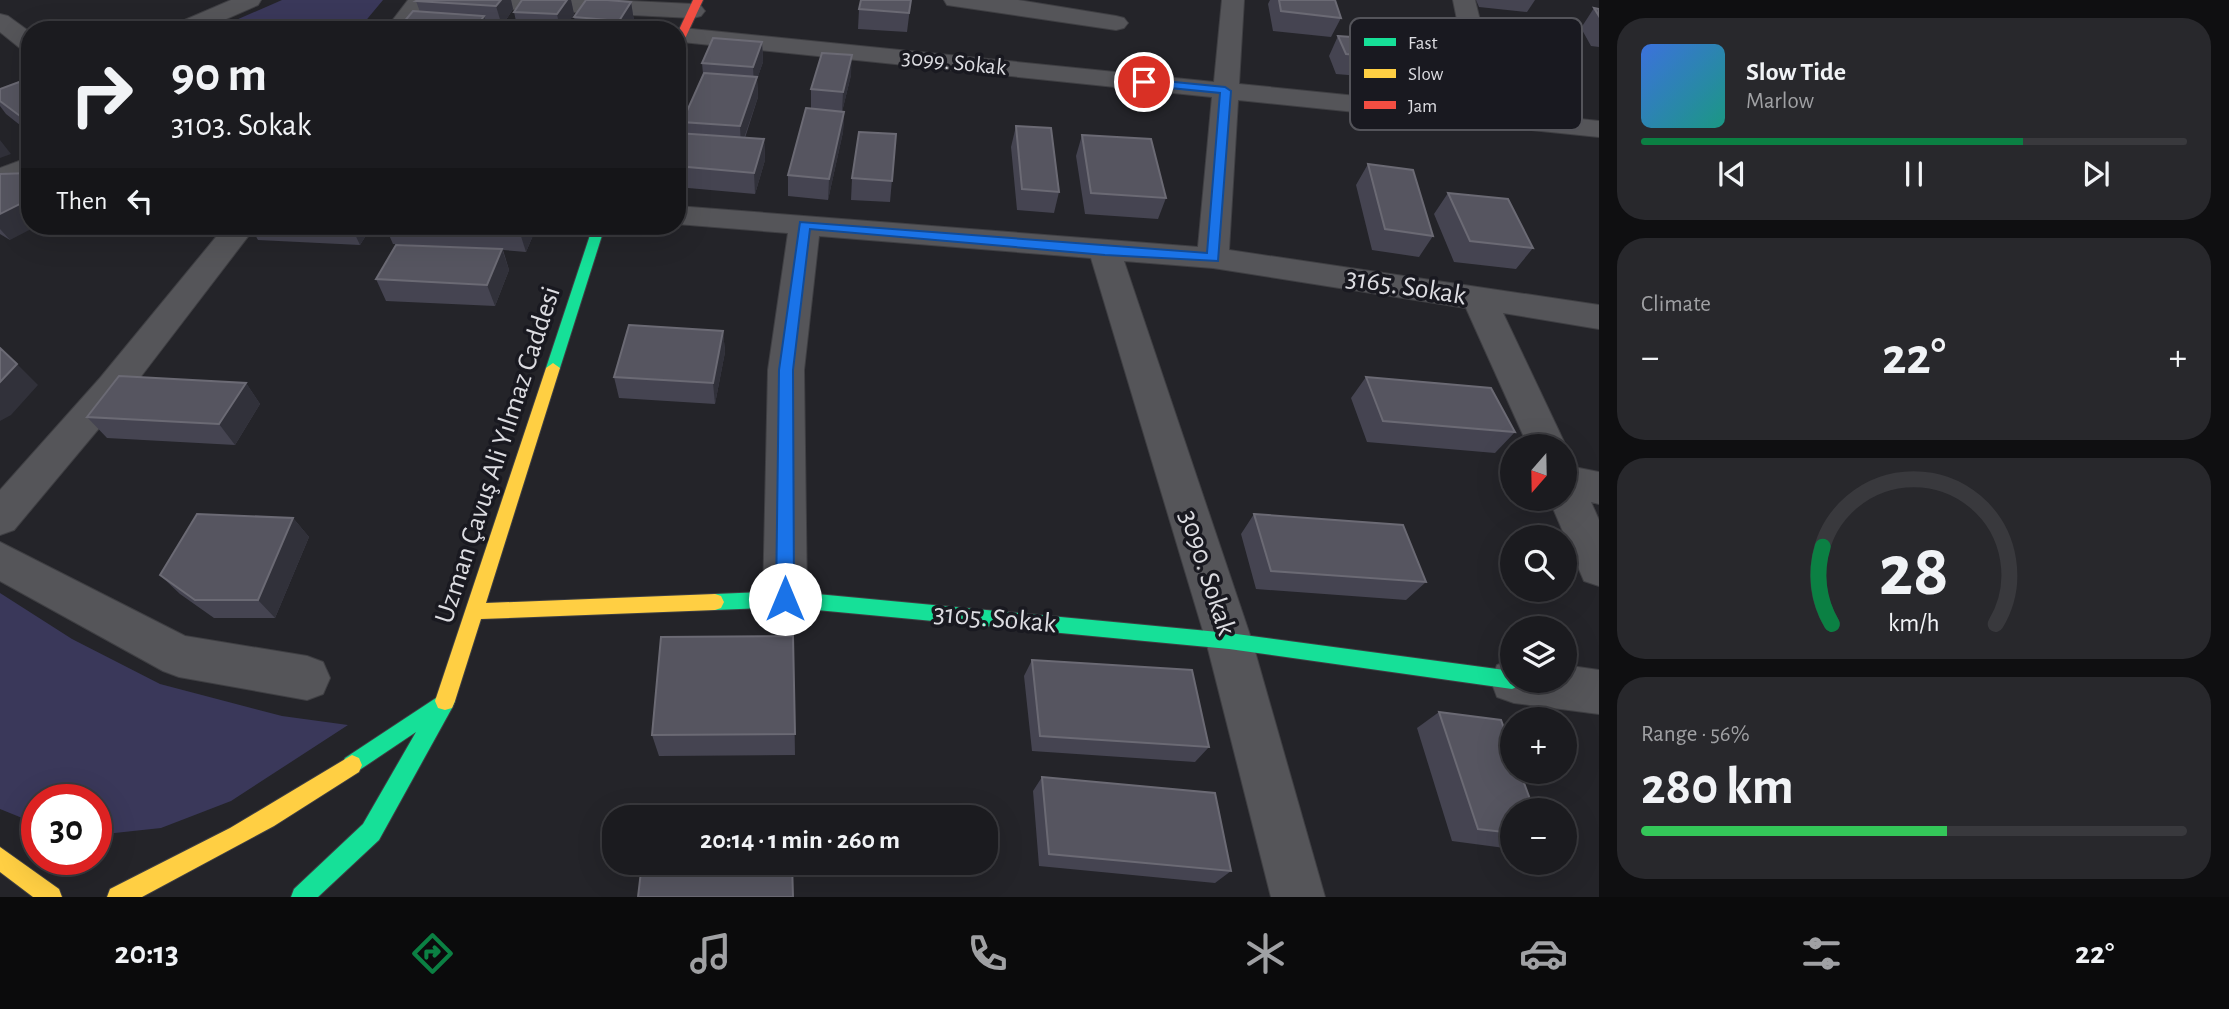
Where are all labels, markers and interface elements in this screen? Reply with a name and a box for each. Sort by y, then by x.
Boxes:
legend [1350,18,1582,130]
text: Fast [1408,34,1438,53]
street label: 3099. Sokak [901,46,1008,80]
icon: right [56,49,147,140]
text: 90 m [171,51,267,100]
pin [1114,52,1174,112]
text: Slow Tide [1746,59,1846,85]
icon: arrive [1125,63,1163,101]
text: Slow [1408,65,1444,84]
text: Marlow [1746,90,1814,113]
text: Jam [1408,97,1437,116]
text: 3103. Sokak [171,109,311,141]
icon: previous [1713,155,1751,193]
icon: pause [1895,155,1933,193]
icon: next [2077,155,2115,193]
icon: left [121,182,159,220]
text: Then [56,188,107,214]
street label: 3165. Sokak [1344,264,1468,310]
street label: Uzman Çavuş Ali Yılmaz Caddesi [430,283,566,627]
text: Climate [1641,293,1711,316]
text: 22° [1882,331,1946,383]
text: − [1641,339,1659,377]
text: + [2169,339,2187,377]
north arrow [1500,434,1577,511]
map controls [1500,434,1577,875]
street label: 3090. Sokak [1174,507,1240,639]
button: search [1500,525,1577,602]
text: 28 [1879,537,1949,610]
position arrow [748,562,822,636]
street label: 3105. Sokak [933,600,1058,638]
text: km/h [1888,611,1940,636]
button: layers [1500,616,1577,693]
button: + [1500,707,1577,784]
text: Range · 56% [1641,723,1750,746]
text: 280 km [1641,761,1794,813]
speed limit sign: 30 [21,784,112,875]
button: − [1500,798,1577,875]
text: 20:14 · 1 min · 260 m [700,827,900,853]
icon: directions [408,929,457,978]
icon: music [686,929,735,978]
icon: phone [963,929,1012,978]
icon: climate [1241,929,1290,978]
icon: car [1519,929,1568,978]
icon: filters [1797,929,1846,978]
text: 20:13 [114,937,179,969]
text: 22° [2075,937,2114,969]

